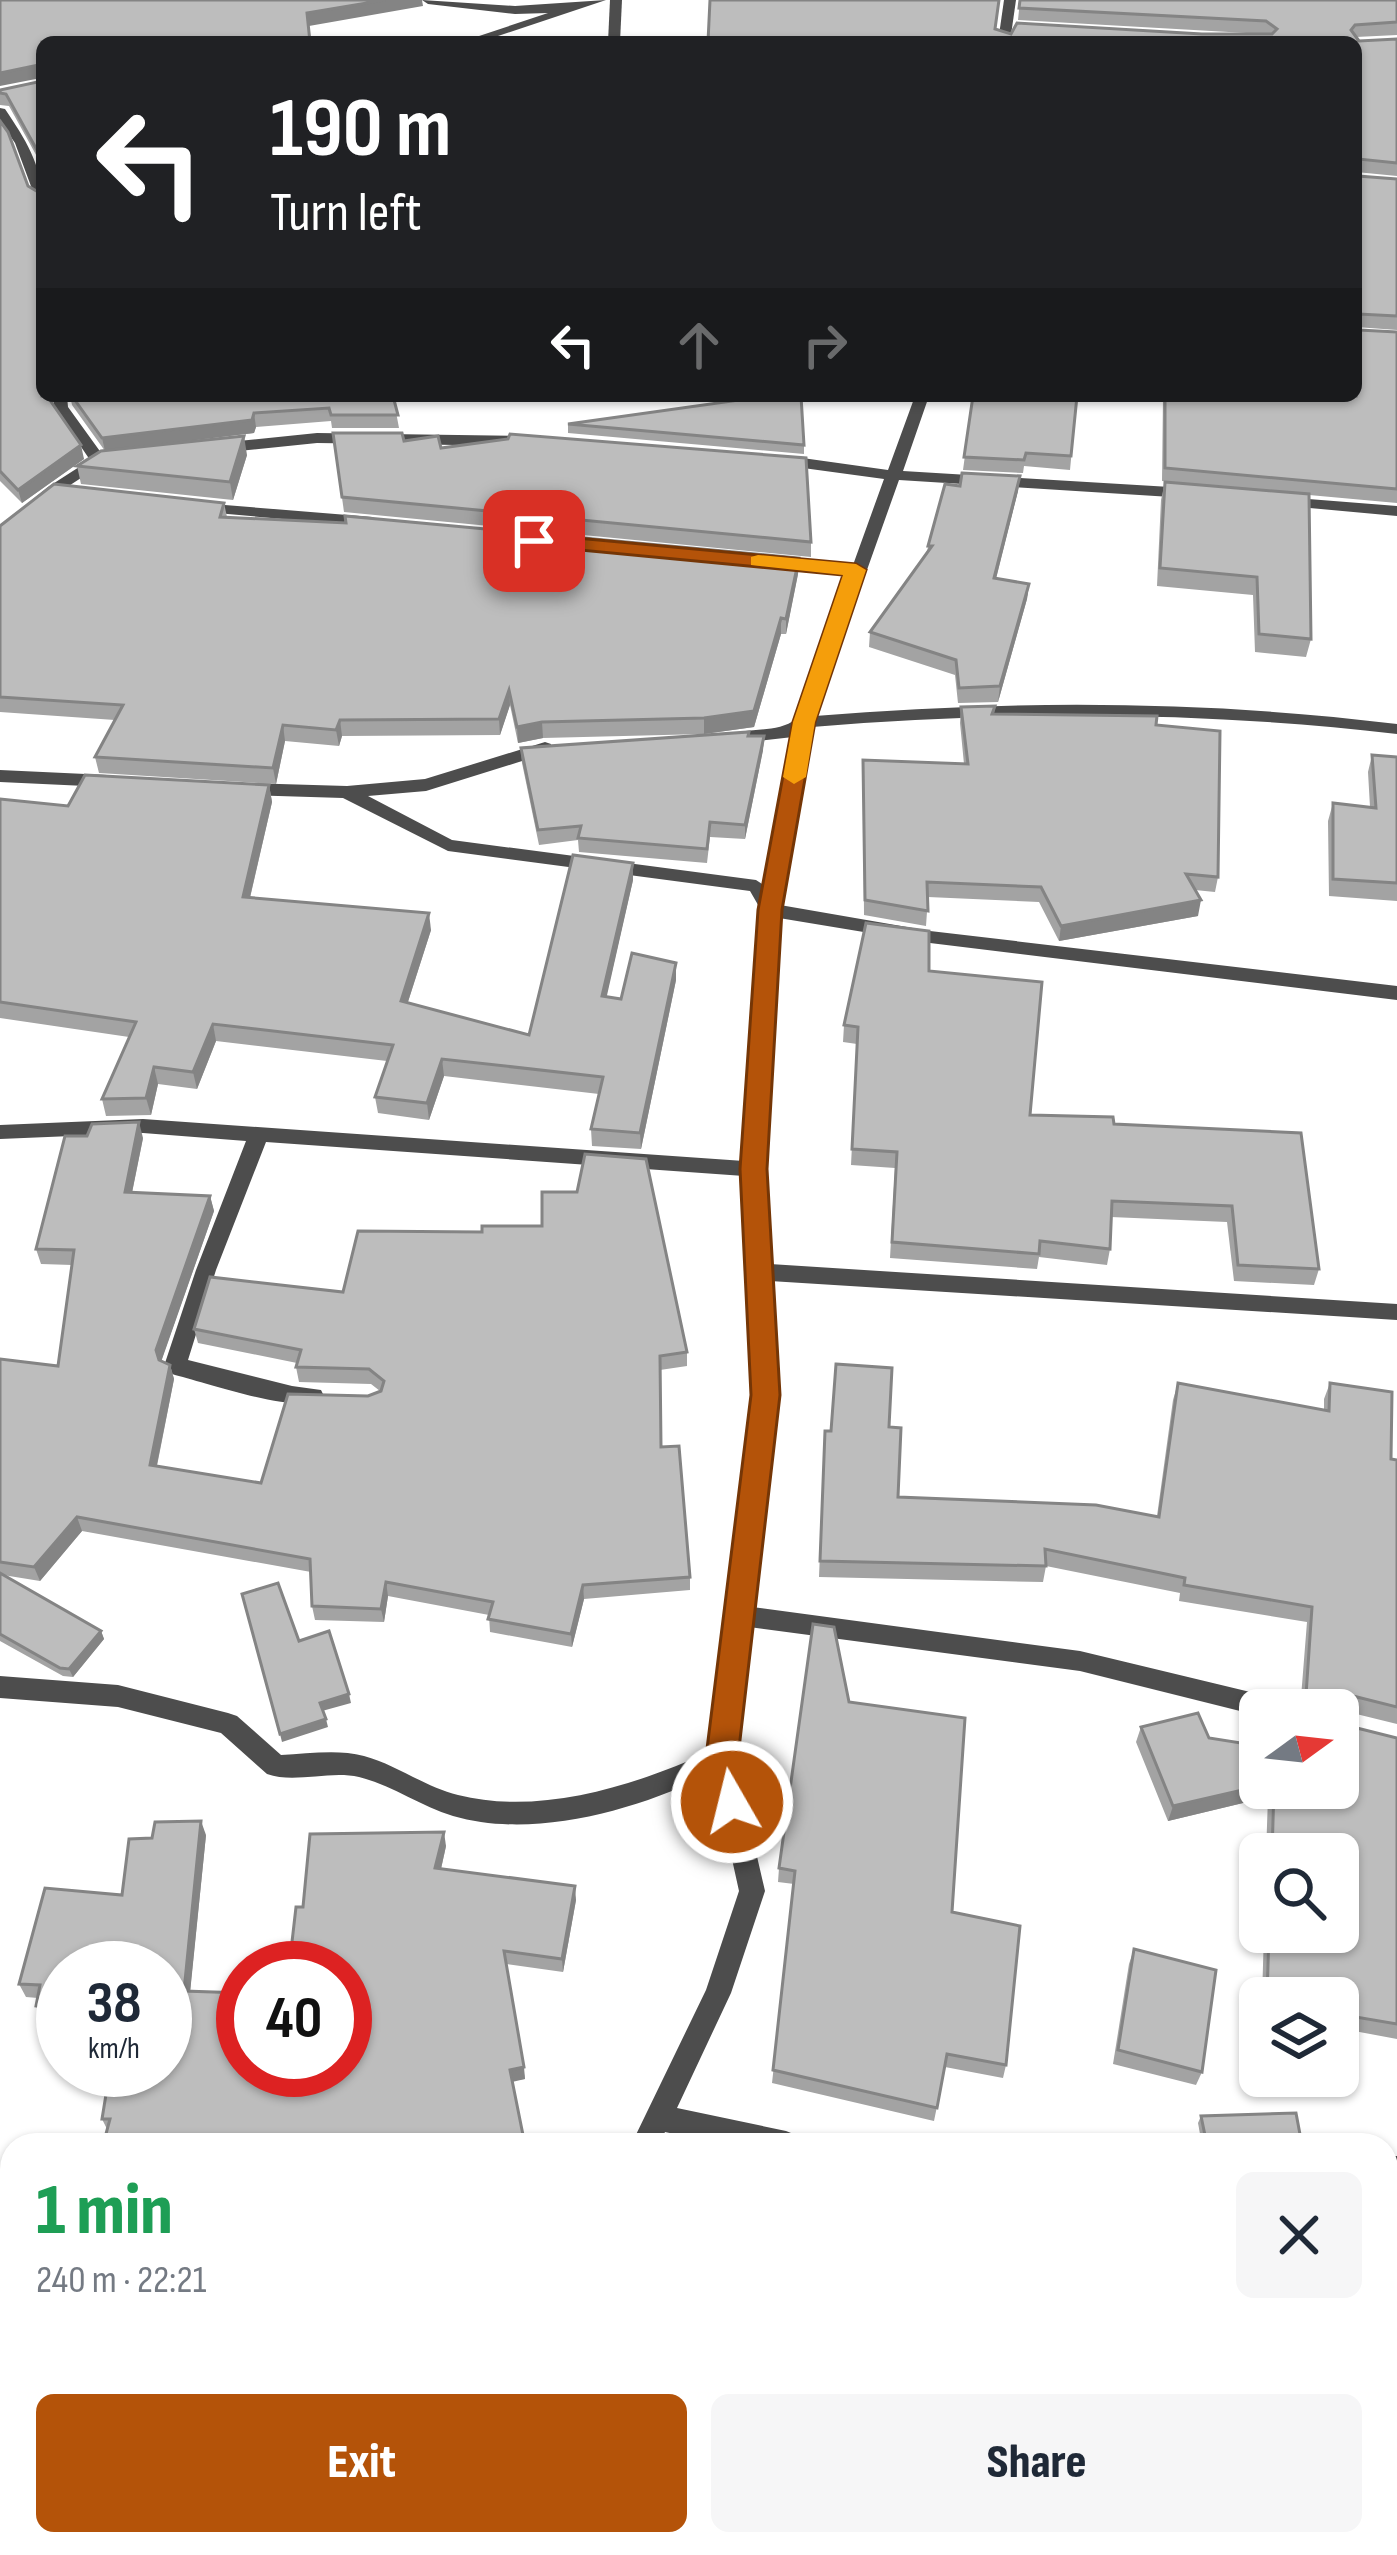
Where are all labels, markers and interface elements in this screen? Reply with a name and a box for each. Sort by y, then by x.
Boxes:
text: 190 m [270,79,452,180]
icon: left [72,84,228,240]
text: Turn left [270,181,422,246]
icon: left [540,312,606,378]
icon: ahead [666,312,732,378]
icon: right [792,312,858,378]
pin [483,490,585,592]
icon: arrive [501,508,567,574]
north arrow [1239,1689,1359,1809]
map controls [1239,1689,1359,2097]
position arrow [669,1739,795,1865]
button: search [1239,1833,1359,1953]
speed limit sign: 40 [216,1941,372,2097]
text: 38 [86,1968,142,2040]
button: layers [1239,1977,1359,2097]
text: km/h [88,2031,140,2067]
text: 1 min [36,2168,173,2255]
button: close [1236,2172,1362,2298]
text: 240 m · 22:21 [36,2257,206,2304]
button: Exit [36,2394,687,2532]
button: Share [711,2394,1362,2532]

